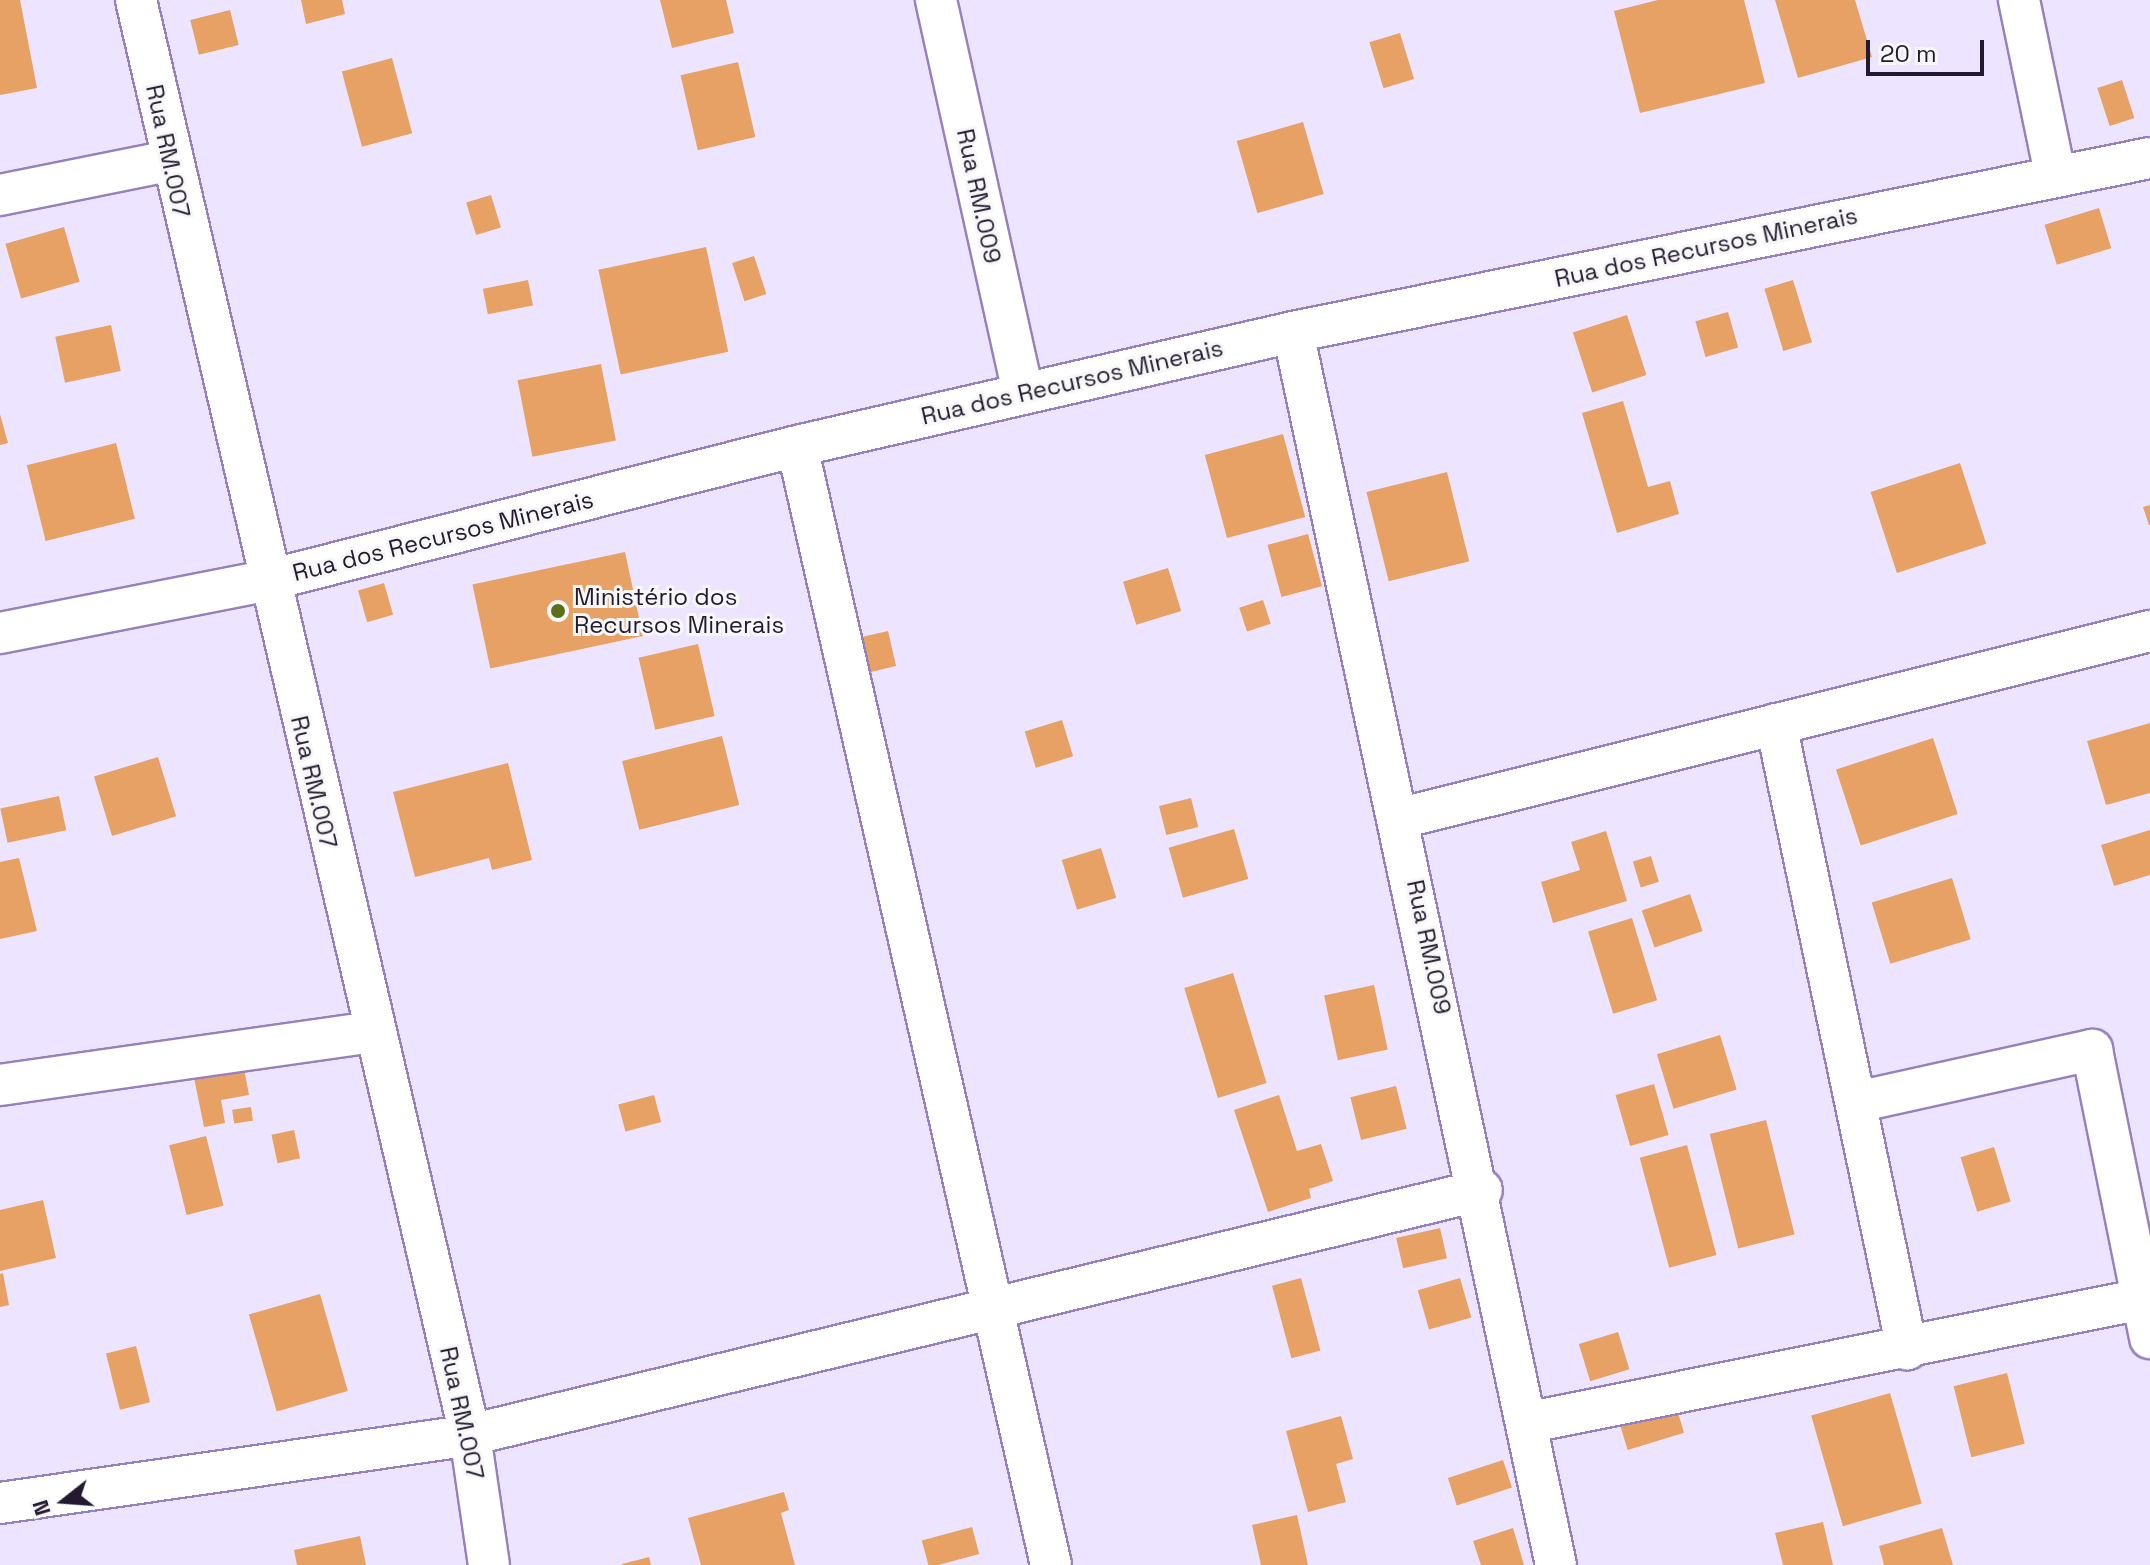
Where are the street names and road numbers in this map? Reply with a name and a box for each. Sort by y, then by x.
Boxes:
street label: Rua RM.007 [140,82,196,220]
street label: Rua RM.009 [951,126,1007,266]
street label: Rua dos Recursos Minerais [1552,201,1860,293]
street label: Rua dos Recursos Minerais [918,333,1226,431]
street label: Rua dos Recursos Minerais [290,485,596,587]
street label: Rua RM.007 [285,713,343,851]
street label: Rua RM.009 [1401,877,1457,1017]
street label: Rua RM.007 [434,1344,490,1482]

